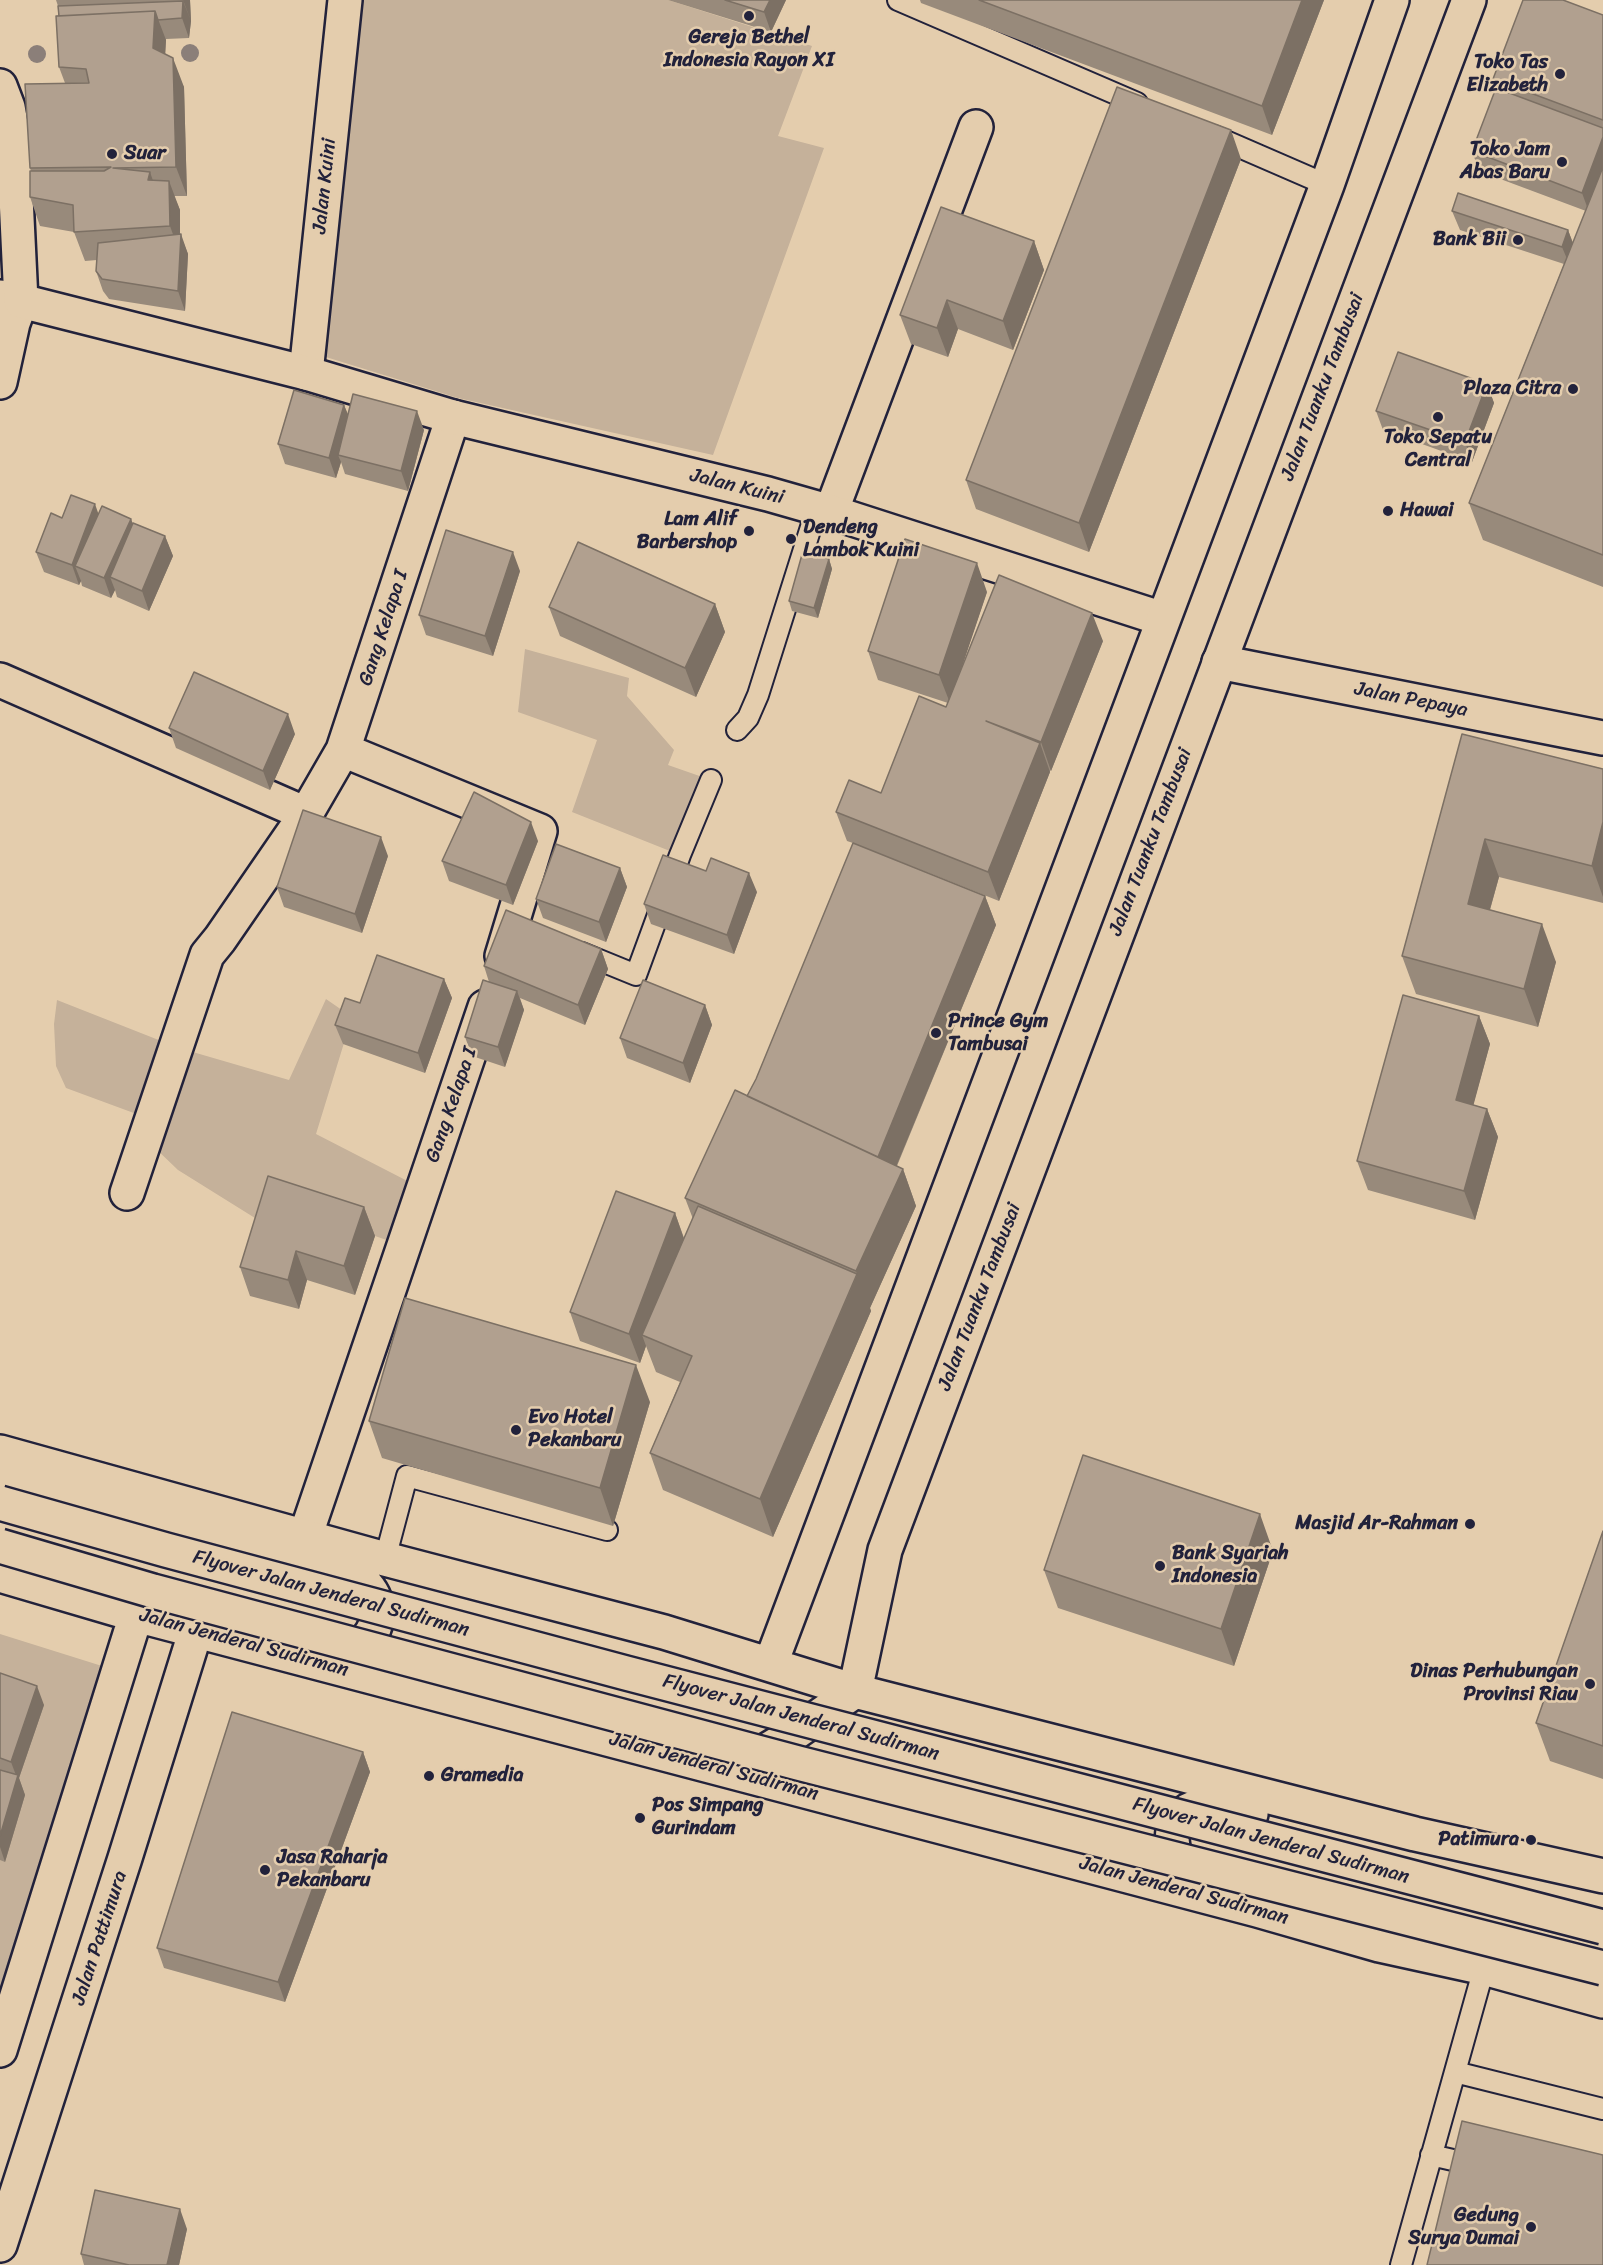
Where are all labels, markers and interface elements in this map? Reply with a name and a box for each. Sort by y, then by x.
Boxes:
marker: Gereja Bethel Indonesia Rayon XI [742,9,756,23]
place label: Gereja Bethel Indonesia Rayon XI [664,26,834,73]
place label: Toko Tas Elizabeth [1467,51,1548,98]
marker: Toko Tas Elizabeth [1553,67,1567,81]
street label: Jalan Kuini [308,137,342,235]
place label: Toko Jam Abas Baru [1460,138,1550,185]
place label: Suar [124,142,166,166]
marker: Suar [105,147,119,161]
marker: Toko Jam Abas Baru [1555,155,1569,169]
place label: Bank Bii [1433,228,1506,252]
marker: Bank Bii [1511,233,1525,247]
street label: Jalan Tuanku Tambusai [1276,290,1370,484]
place label: Plaza Citra [1463,377,1561,401]
marker: Plaza Citra [1566,382,1580,396]
marker: Toko Sepatu Central [1431,410,1445,424]
place label: Toko Sepatu Central [1384,426,1492,473]
street label: Jalan Kuini [688,464,786,510]
place label: Hawai [1400,499,1454,523]
marker: Hawai [1381,504,1395,518]
place label: Lam Alif Barbershop [637,508,737,555]
place label: Dendeng Lambok Kuini [803,516,919,563]
marker: Lam Alif Barbershop [742,524,756,538]
marker: Dendeng Lambok Kuini [784,532,798,546]
street label: Gang Kelapa I [354,567,414,689]
street label: Jalan Pepaya [1352,677,1470,723]
street label: Jalan Tuanku Tambusai [1104,745,1198,939]
place label: Prince Gym Tambusai [948,1010,1048,1057]
marker: Prince Gym Tambusai [929,1026,943,1040]
street label: Gang Kelapa I [421,1044,483,1166]
street label: Jalan Tuanku Tambusai [933,1200,1027,1394]
place label: Evo Hotel Pekanbaru [528,1406,621,1453]
marker: Evo Hotel Pekanbaru [509,1423,523,1437]
place label: Masjid Ar-Rahman [1295,1512,1458,1536]
marker: Masjid Ar-Rahman [1463,1517,1477,1531]
place label: Bank Syariah Indonesia [1172,1542,1288,1589]
street label: Flyover Jalan Jenderal Sudirman [190,1545,472,1643]
marker: Bank Syariah Indonesia [1153,1559,1167,1573]
street label: Jalan Jenderal Sudirman [137,1604,351,1682]
place label: Dinas Perhubungan Provinsi Riau [1410,1660,1578,1707]
street label: Flyover Jalan Jenderal Sudirman [660,1669,942,1767]
marker: Dinas Perhubungan Provinsi Riau [1583,1677,1597,1691]
street label: Jalan Jenderal Sudirman [607,1728,821,1806]
place label: Gramedia [441,1764,523,1788]
marker: Gramedia [422,1769,436,1783]
street label: Flyover Jalan Jenderal Sudirman [1130,1792,1412,1890]
place label: Pos Simpang Gurindam [652,1794,764,1841]
marker: Pos Simpang Gurindam [633,1811,647,1825]
place label: Patimura [1438,1828,1519,1852]
marker: Patimura [1524,1833,1538,1847]
place label: Jasa Raharja Pekanbaru [277,1846,388,1893]
street label: Jalan Jenderal Sudirman [1077,1852,1291,1930]
marker: Jasa Raharja Pekanbaru [258,1863,272,1877]
street label: Jalan Pattimura [67,1868,133,2008]
place label: Gedung Surya Dumai [1408,2204,1519,2251]
marker: Gedung Surya Dumai [1524,2220,1538,2234]

